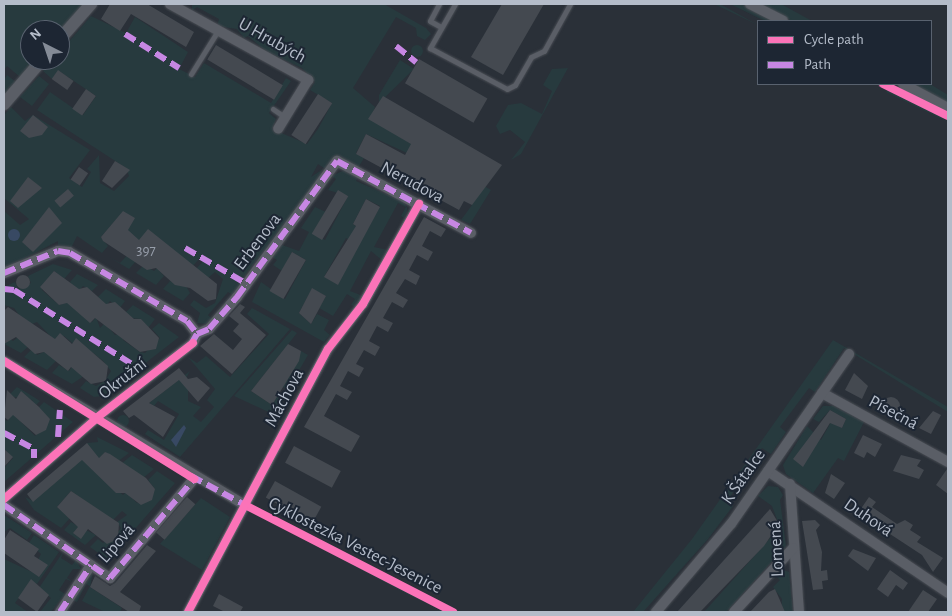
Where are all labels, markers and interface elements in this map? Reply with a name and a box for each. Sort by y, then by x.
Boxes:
street label: U Hrubých [234,14,310,68]
north arrow [20,20,70,70]
legend [757,20,932,85]
text: N [28,26,44,43]
text: Cycle path [804,32,864,47]
text: Path [804,57,831,72]
street label: Nerudova [377,157,447,209]
street label: Erbenova [230,209,286,275]
house number: 397 [136,242,156,260]
street label: Okružní [94,353,152,405]
street label: Máchova [261,365,309,431]
street label: Písečná [865,391,921,435]
street label: K Šátalce [717,445,771,509]
street label: Cyklostezka Vestec-Jesenice [264,493,446,599]
street label: Duhová [839,494,897,542]
street label: Lipová [94,520,140,568]
street label: Lomená [765,520,789,578]

